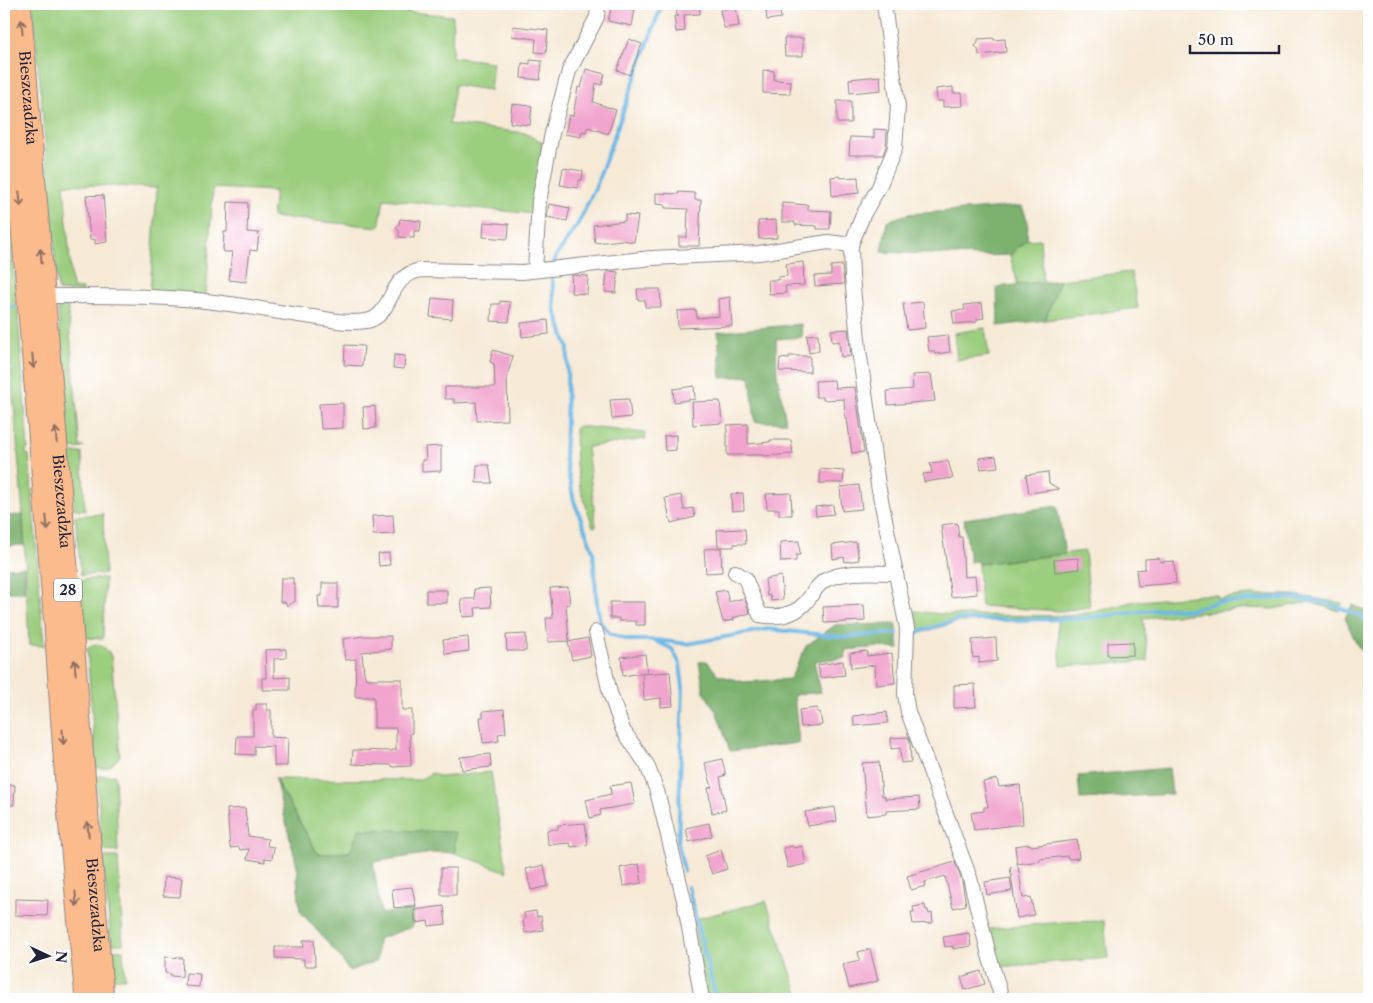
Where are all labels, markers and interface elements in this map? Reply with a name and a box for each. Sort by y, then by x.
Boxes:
one-way arrow [17,19,27,35]
scale bar [1190,22,1279,54]
text: 50 m [1198,30,1234,49]
street label: Bieszczadzka [15,50,42,146]
one-way arrow [15,191,24,207]
one-way arrow [36,248,45,264]
one-way arrow [28,353,38,369]
one-way arrow [51,427,60,443]
street label: Bieszczadzka [49,453,75,549]
one-way arrow [42,515,51,531]
road number: 28 [54,578,82,602]
one-way arrow [70,659,80,675]
one-way arrow [58,729,68,745]
one-way arrow [84,821,93,837]
street label: Bieszczadzka [82,857,109,953]
one-way arrow [72,891,81,907]
north arrow [22,930,72,980]
text: N [52,950,70,964]

